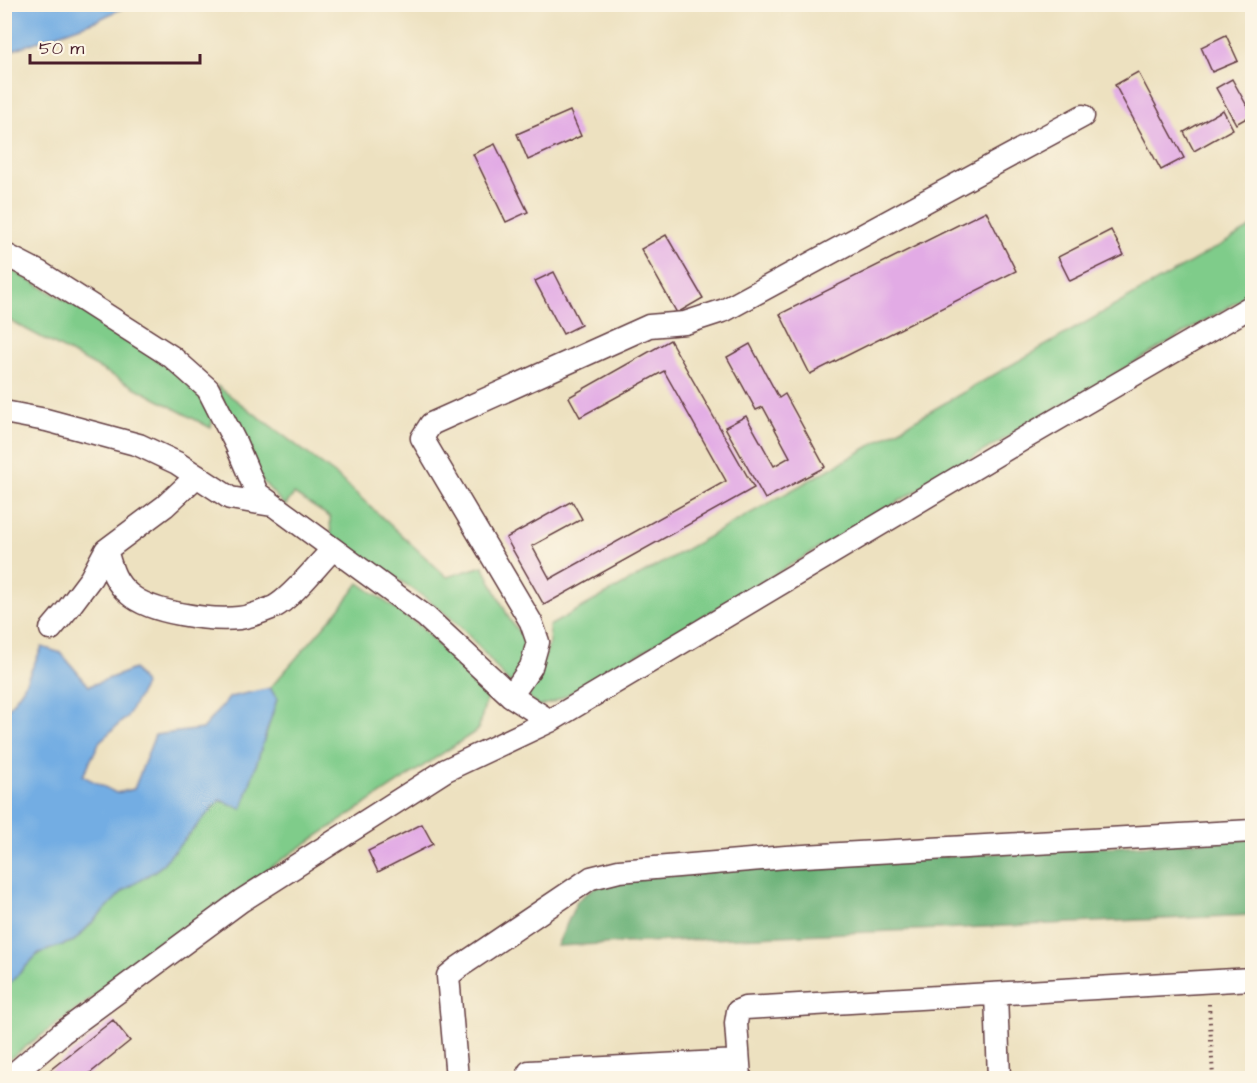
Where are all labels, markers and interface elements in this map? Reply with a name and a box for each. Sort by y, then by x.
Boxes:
scale bar [30,27,200,65]
text: 50 m [39,36,84,61]

